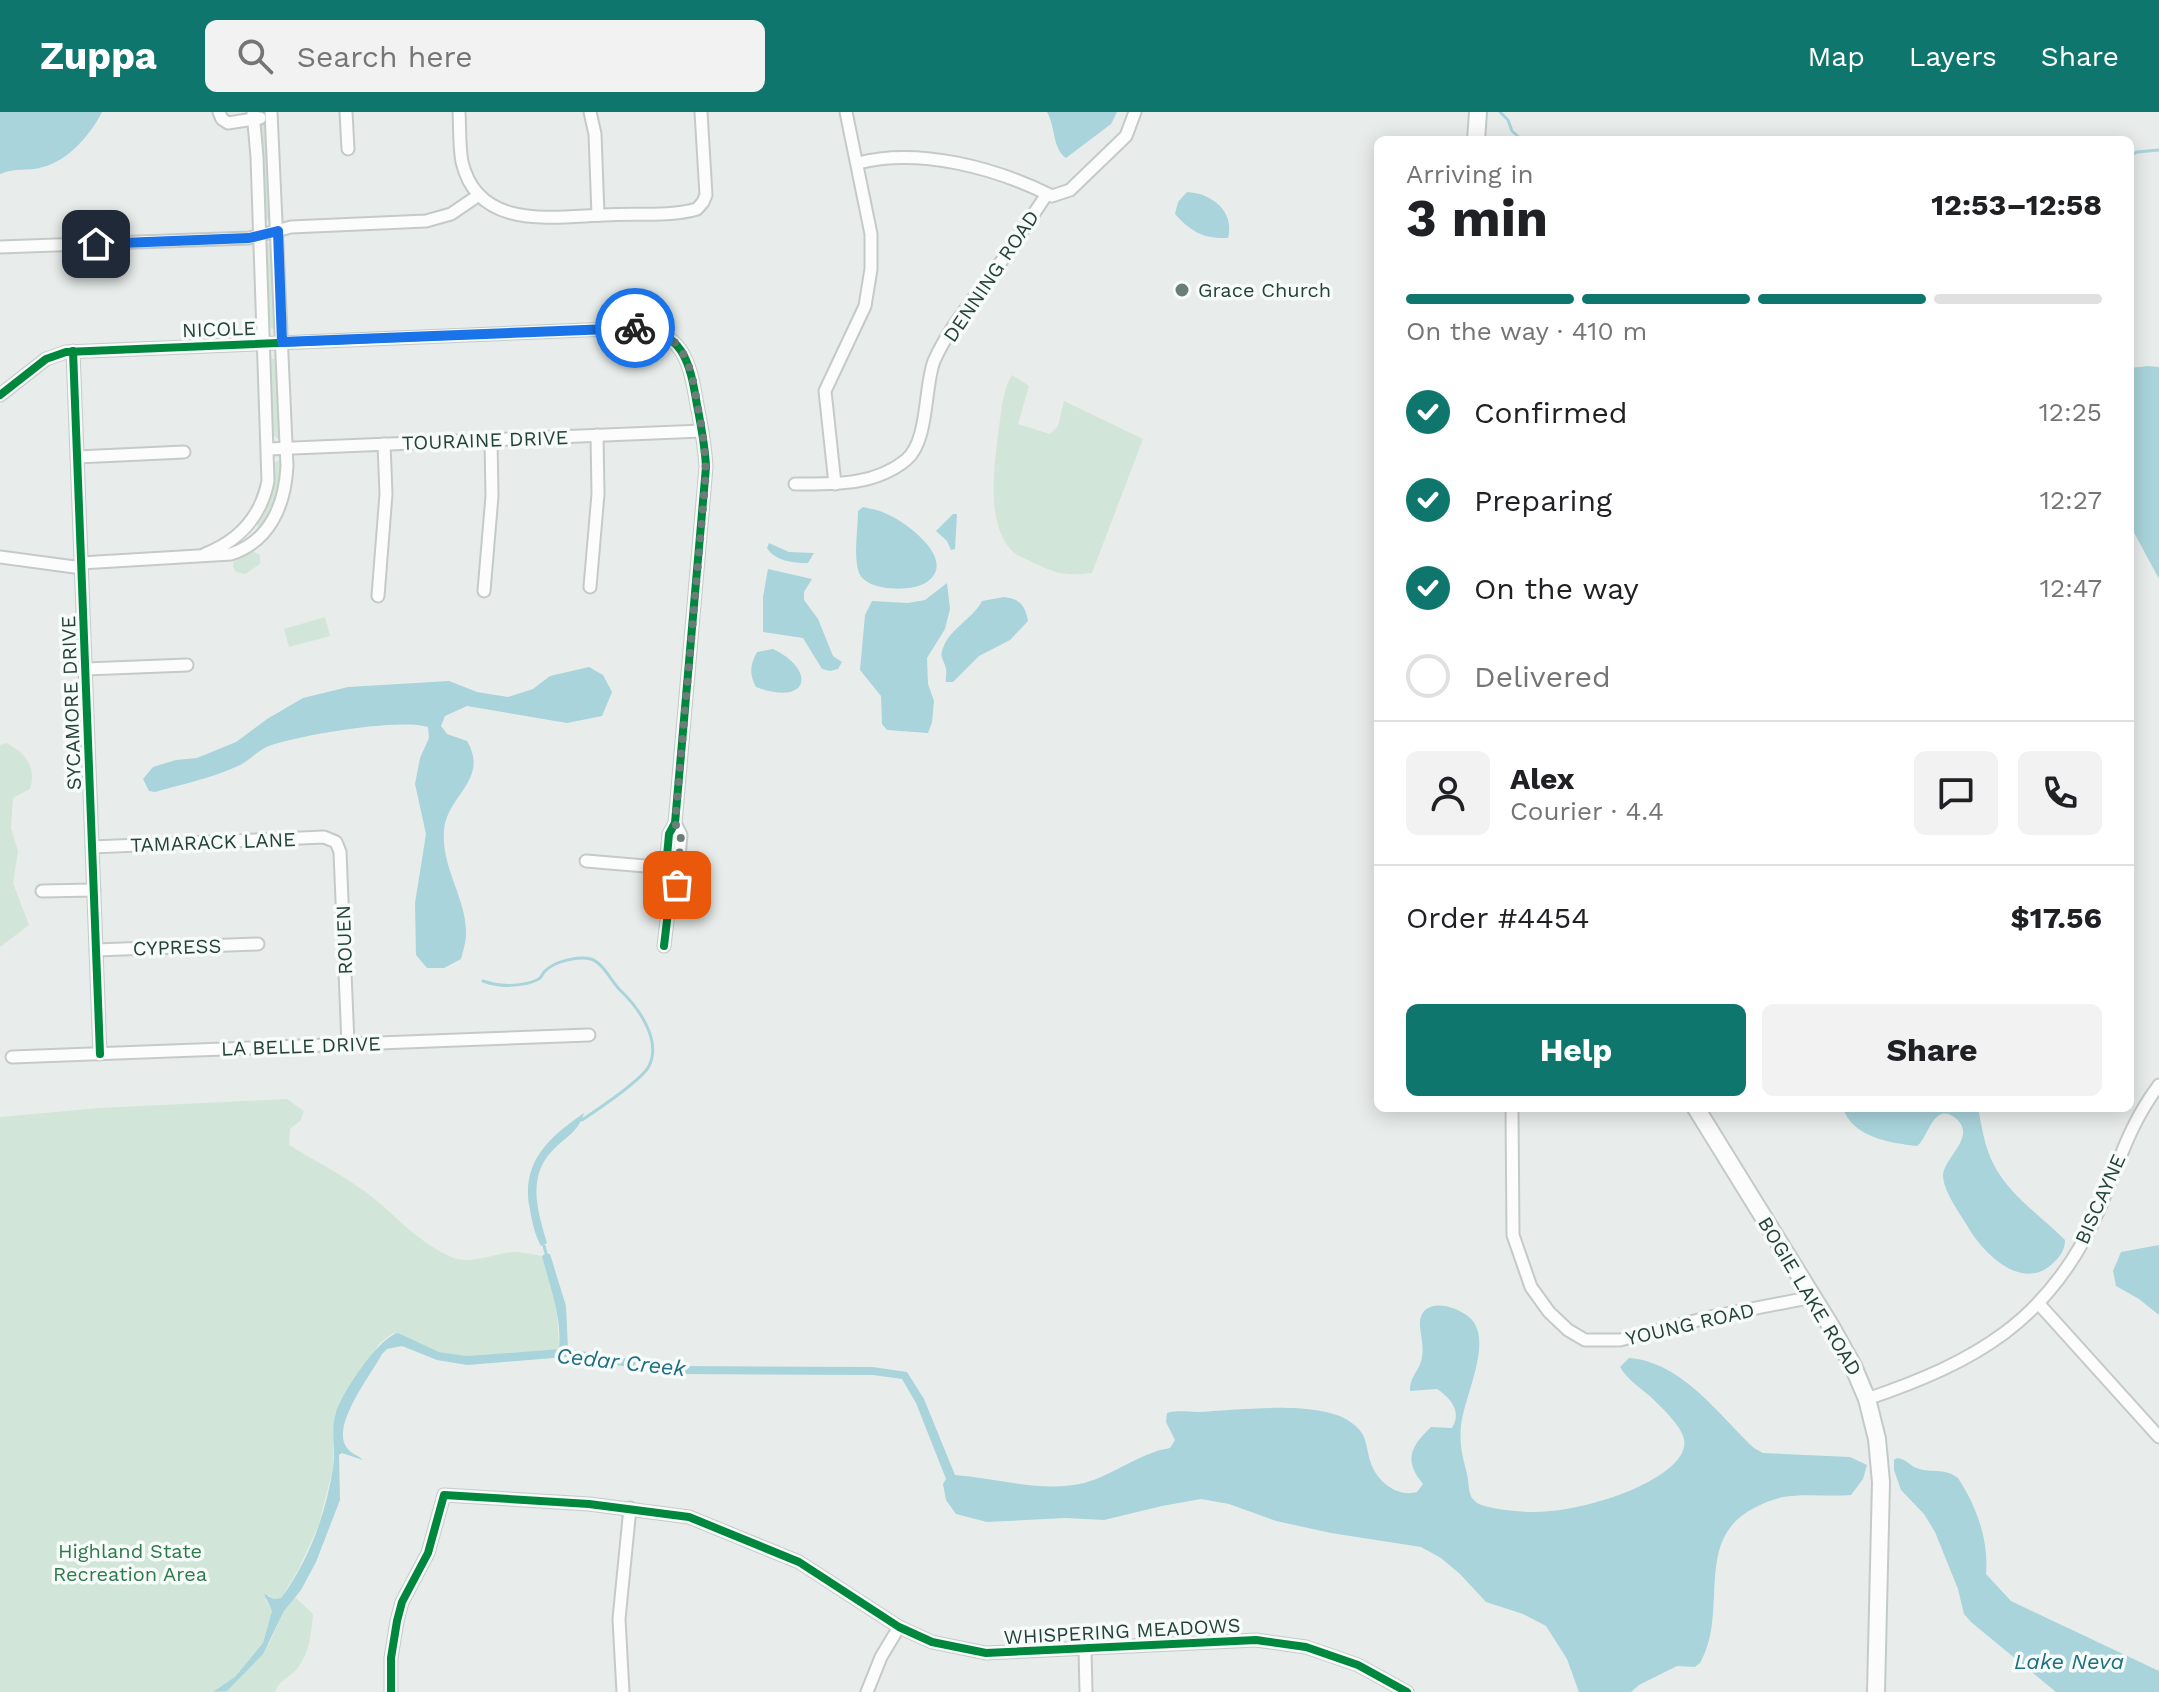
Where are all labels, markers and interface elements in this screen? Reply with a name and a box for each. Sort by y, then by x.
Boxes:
search box [205,20,765,92]
text: Zuppa [40,34,157,78]
icon: search [233,34,277,78]
text: Search here [297,39,473,74]
text: Map [1808,40,1865,73]
text: Layers [1909,40,1997,73]
text: Share [2041,40,2119,73]
text: Arriving in [1406,159,1534,189]
text: 12:53–12:58 [1931,187,2102,222]
text: 3 min [1406,188,1548,249]
street label: DENNING ROAD [938,206,1044,346]
pin [62,210,130,278]
icon: home [74,222,118,266]
place label: Grace Church [1198,278,1331,302]
marker: Grace Church [1173,281,1191,299]
courier [595,288,675,368]
icon: bike [613,306,657,350]
street label: NICOLE [182,316,256,342]
text: On the way · 410 m [1406,316,1647,346]
icon: check [1406,390,1450,434]
text: Confirmed [1474,395,1628,430]
text: 12:25 [2039,397,2102,427]
street label: TOURAINE DRIVE [401,425,569,455]
icon: check [1406,478,1450,522]
text: Preparing [1474,483,1612,518]
text: 12:27 [2040,485,2102,515]
icon: check [1406,566,1450,610]
text: On the way [1474,571,1639,606]
text: 12:47 [2040,573,2102,603]
street label: SYCAMORE DRIVE [56,615,86,791]
text: Delivered [1474,659,1611,694]
button: person [1406,751,1490,835]
button: chat [1914,751,1998,835]
button: phone [2018,751,2102,835]
text: Alex [1510,761,1574,796]
text: Courier · 4.4 [1510,796,1664,826]
street label: TAMARACK LANE [130,827,296,857]
pin [643,851,711,919]
icon: bag [655,863,699,907]
text: Order #4454 [1406,900,1590,935]
text: $17.56 [2011,900,2102,935]
street label: ROUEN [331,905,357,975]
street label: CYPRESS [132,933,222,961]
button: Help [1406,1004,1746,1096]
button: Share [1762,1004,2102,1096]
street label: LA BELLE DRIVE [221,1031,381,1061]
street label: BISCAYNE [2070,1150,2130,1248]
street label: BOGIE LAKE ROAD [1753,1212,1867,1380]
street label: YOUNG ROAD [1623,1298,1757,1350]
water label: Cedar Creek [555,1343,688,1381]
park label: Highland State Recreation Area [53,1539,207,1586]
street label: WHISPERING MEADOWS [1003,1613,1241,1649]
water label: Lake Neva [2014,1649,2124,1674]

